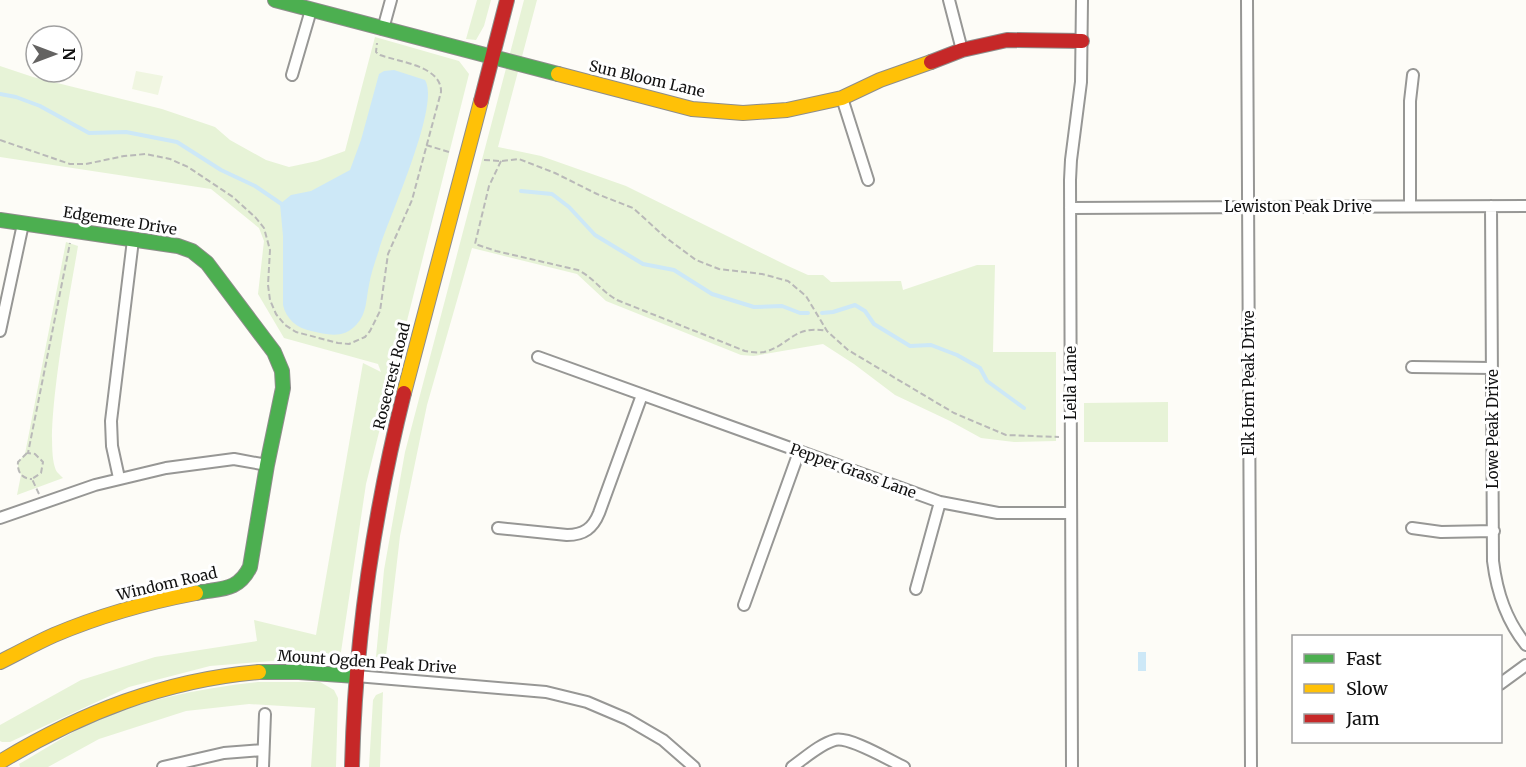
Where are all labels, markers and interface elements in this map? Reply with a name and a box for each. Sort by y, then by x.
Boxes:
north arrow [24,24,84,84]
text: N [59,48,79,61]
street label: Sun Bloom Lane [587,56,707,101]
street label: Lewiston Peak Drive [1224,197,1372,216]
street label: Edgemere Drive [62,202,178,239]
street label: Elk Horn Peak Drive [1239,310,1258,456]
street label: Rosecrest Road [369,320,414,431]
street label: Leila Lane [1061,346,1080,420]
street label: Lowe Peak Drive [1483,369,1502,489]
street label: Pepper Grass Lane [787,439,919,502]
street label: Windom Road [114,563,219,605]
legend [1292,635,1502,743]
street label: Mount Ogden Peak Drive [277,646,457,677]
text: Fast [1346,647,1382,670]
text: Slow [1346,677,1389,700]
text: Jam [1345,707,1380,730]

